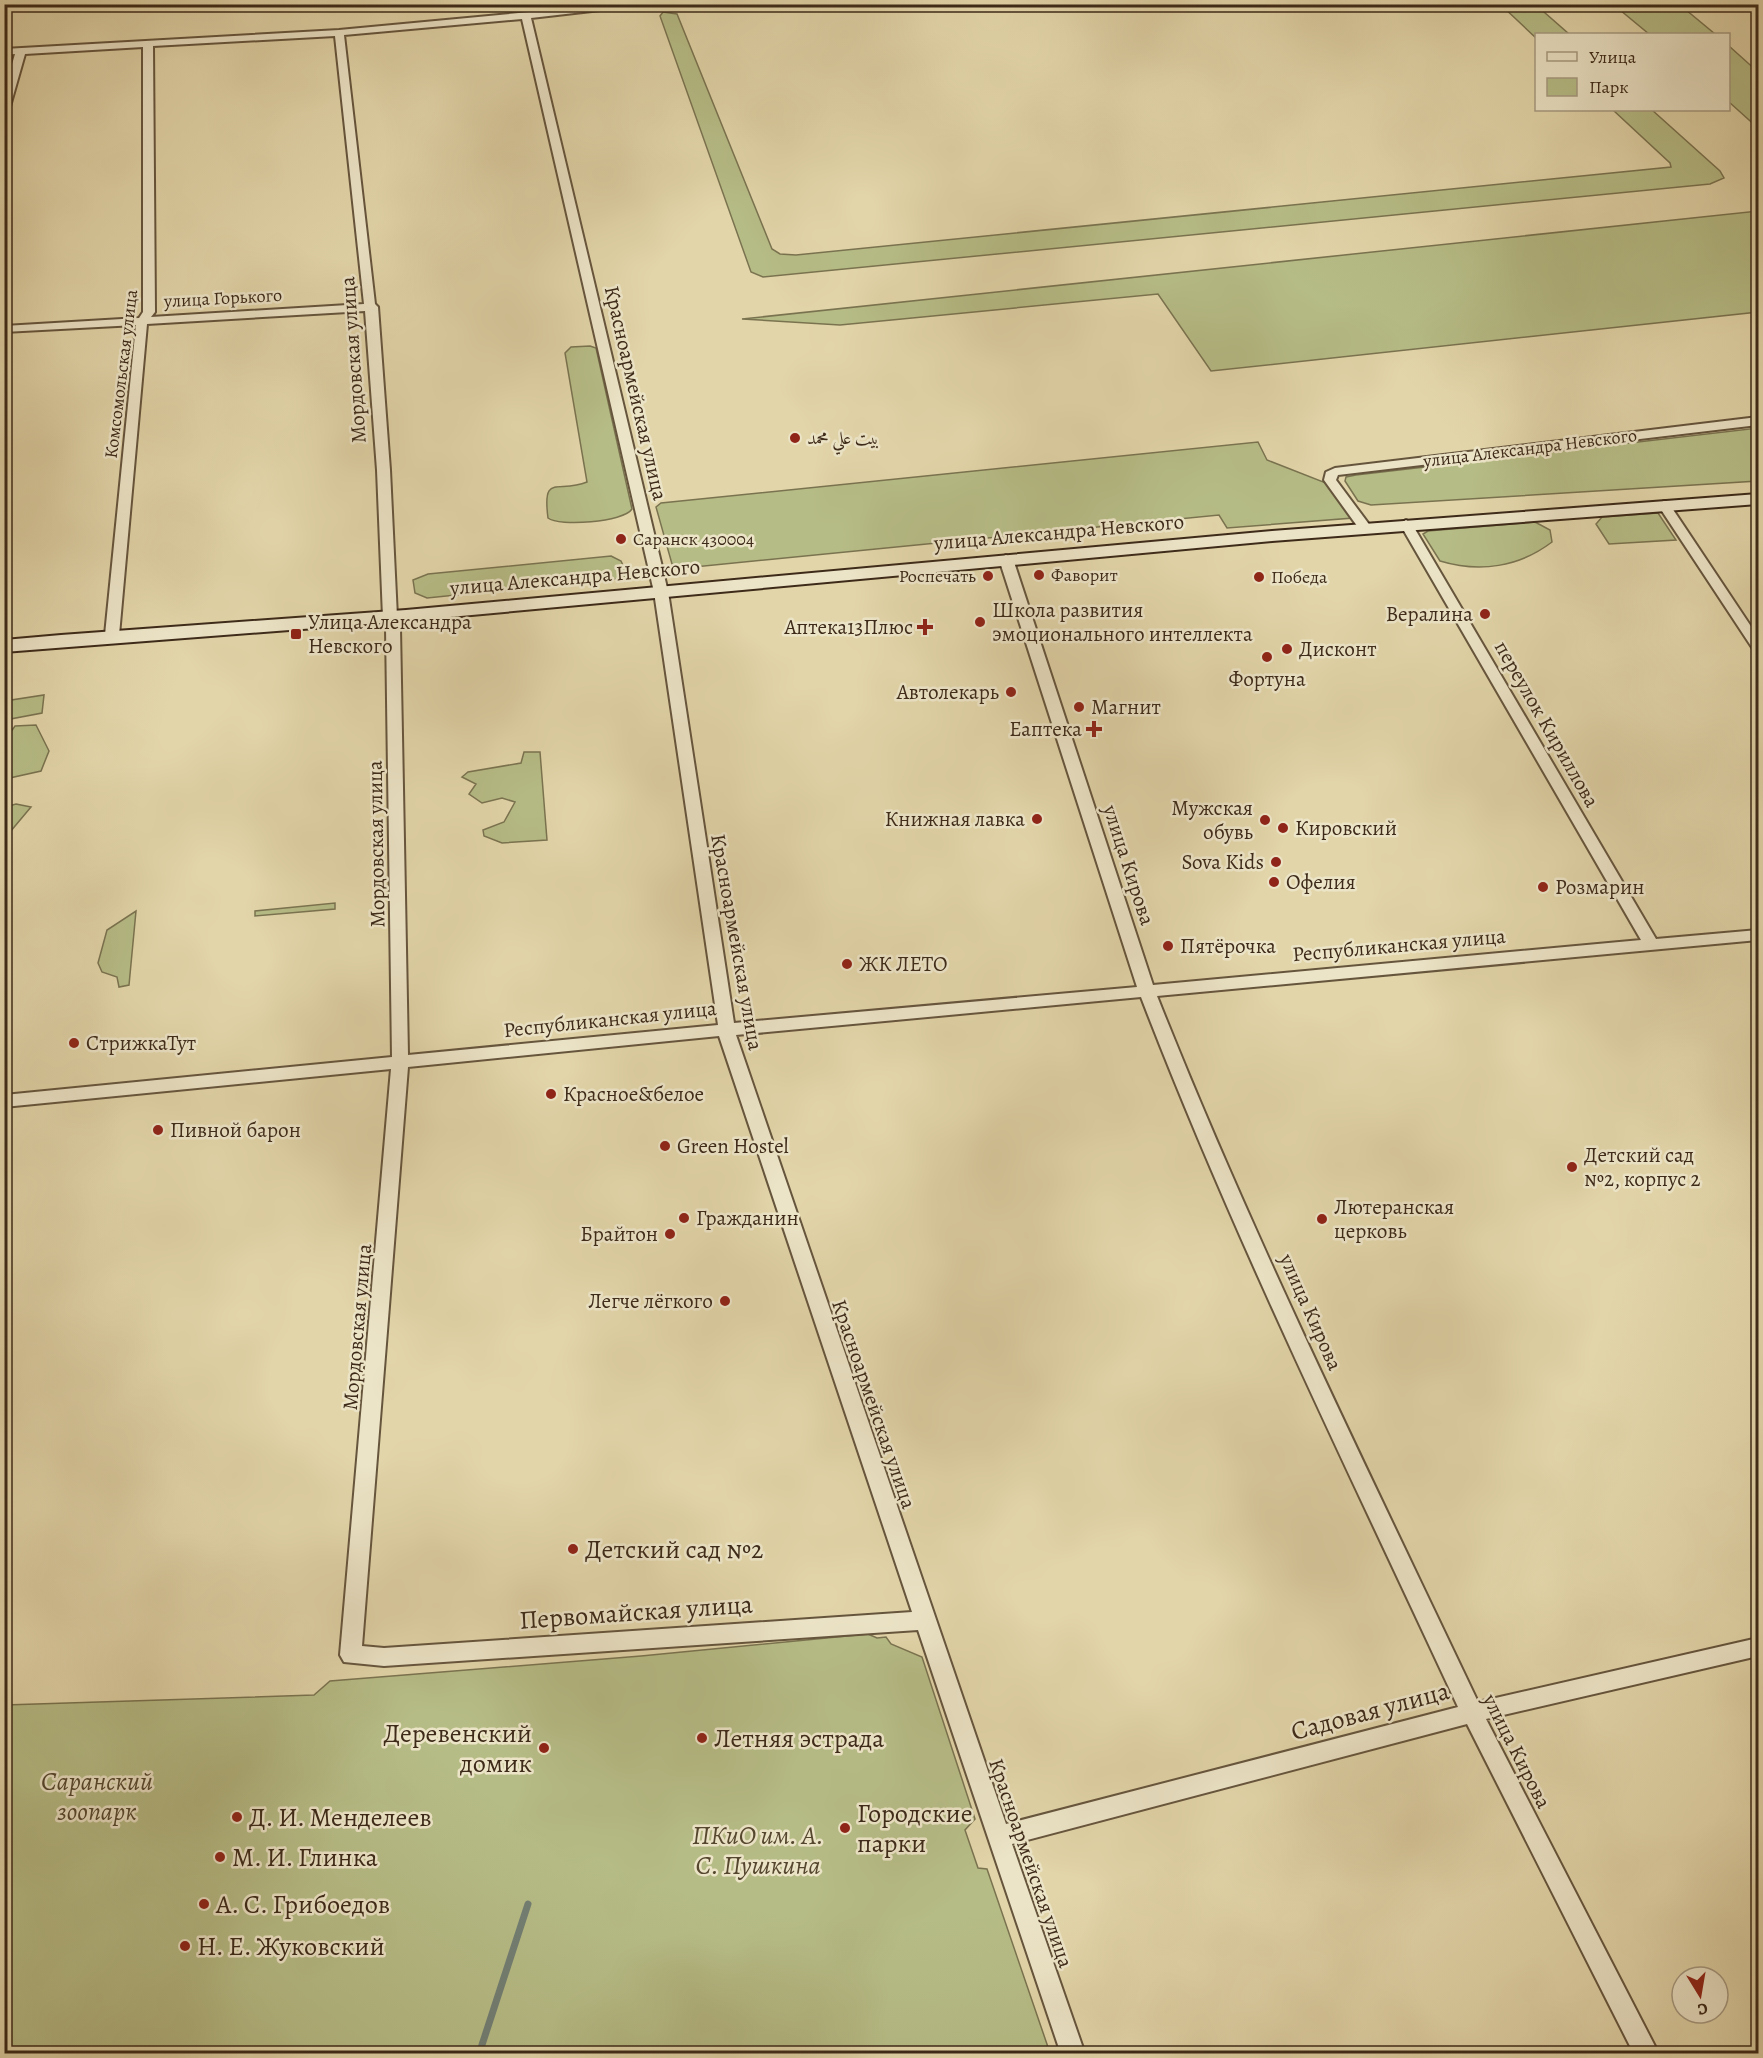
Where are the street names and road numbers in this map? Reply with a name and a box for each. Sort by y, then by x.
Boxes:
street label: Мордовская улица [333,275,373,444]
street label: улица Горького [162,283,283,313]
street label: Красноармейская улица [598,283,674,503]
street label: Комсомольская улица [99,287,143,460]
street label: улица Александра Невского [1421,423,1638,473]
street label: улица Александра Невского [932,507,1185,557]
street label: улица Александра Невского [448,552,701,602]
street label: переулок Кириллова [1488,636,1606,813]
street label: Мордовская улица [361,760,391,928]
street label: улица Кирова [1096,800,1162,929]
street label: Красноармейская улица [704,831,770,1053]
street label: Республиканская улица [1291,922,1507,968]
street label: Республиканская улица [502,994,718,1044]
street label: Мордовская улица [336,1242,378,1411]
street label: улица Кирова [1272,1248,1349,1375]
street label: Красноармейская улица [825,1296,923,1513]
street label: Первомайская улица [518,1586,754,1638]
street label: Садовая улица [1287,1673,1453,1749]
street label: улица Кирова [1476,1688,1558,1813]
street label: Красноармейская улица [982,1755,1080,1972]

